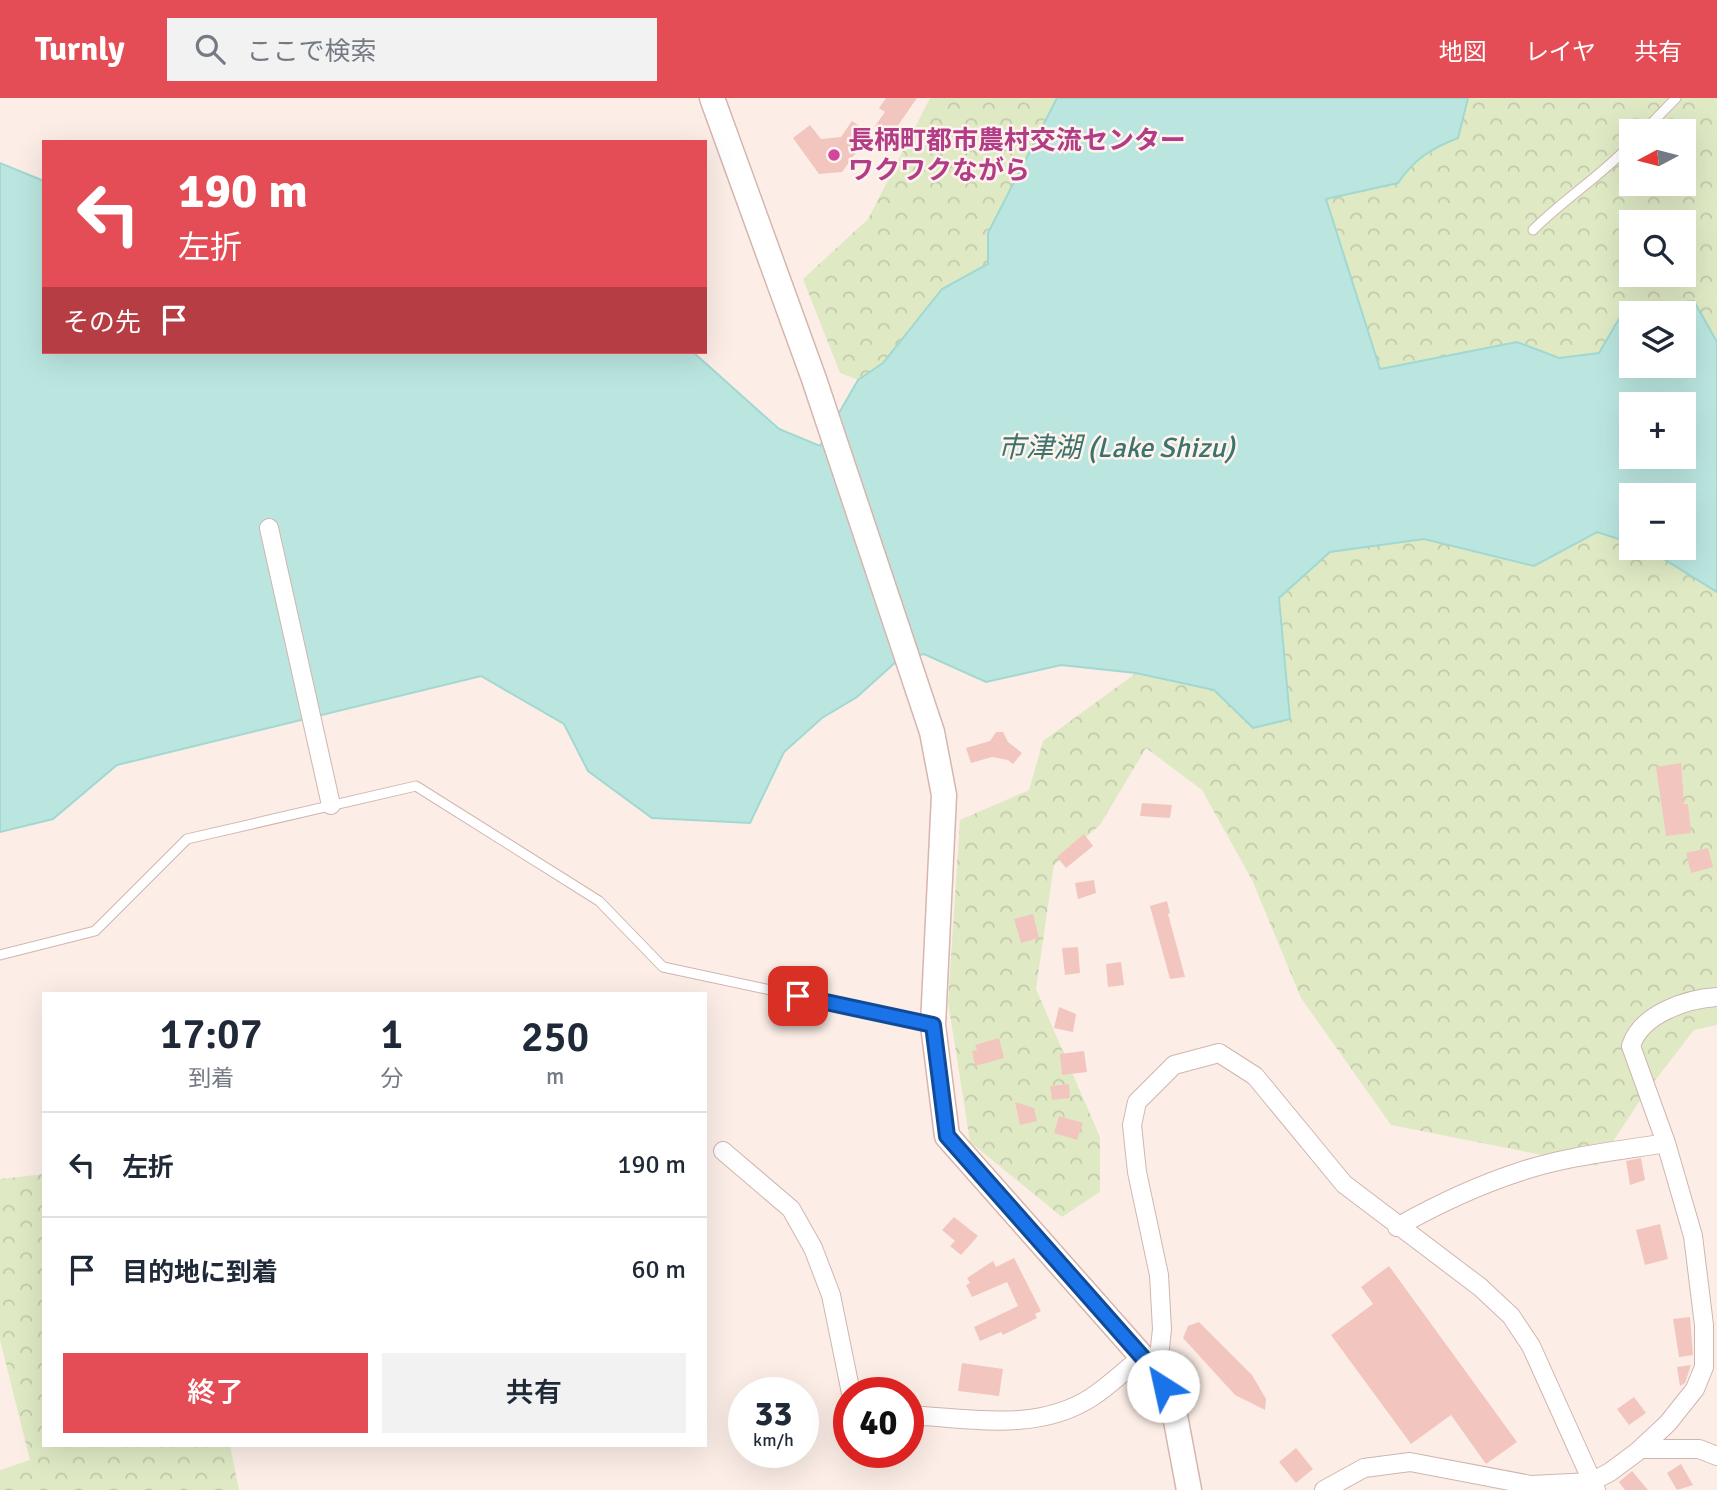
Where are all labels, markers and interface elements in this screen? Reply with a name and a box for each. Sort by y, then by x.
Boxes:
search box [167,18,657,81]
text: Turnly [35,29,125,70]
icon: search [191,30,229,68]
text: ここで検索 [247,36,377,68]
text: 地図 [1439,37,1487,67]
text: レイヤ [1525,37,1596,67]
text: 共有 [1634,37,1682,67]
north arrow [1619,119,1696,196]
map controls [1619,119,1696,560]
place label: 長柄町都市農村交流センター ワクワクながら [848,125,1186,187]
marker: 長柄町都市農村交流センター ワクワクながら [826,147,842,163]
text: 190 m [178,161,308,221]
icon: left [63,168,154,259]
button: search [1619,210,1696,287]
text: 左折 [178,228,242,267]
icon: arrive [155,301,193,339]
button: layers [1619,301,1696,378]
text: その先 [63,307,141,339]
button: + [1619,392,1696,469]
water label: 市津湖 (Lake Shizu) [997,431,1236,465]
button: − [1619,483,1696,560]
pin [768,966,828,1026]
icon: arrive [779,977,817,1015]
text: 17:07 [160,1009,262,1060]
text: 1 [380,1009,403,1060]
text: 250 [521,1012,589,1063]
text: m [546,1062,564,1091]
text: 到着 [188,1064,234,1093]
text: 分 [380,1064,403,1093]
icon: left [63,1146,101,1184]
text: 190 m [617,1149,686,1181]
text: 左折 [122,1152,174,1184]
icon: arrive [63,1251,101,1289]
text: 60 m [631,1254,686,1286]
text: 目的地に到着 [122,1257,278,1289]
position arrow [1126,1349,1200,1423]
button: 終了 [63,1353,368,1433]
button: 共有 [382,1353,686,1433]
speed limit sign: 40 [833,1377,924,1468]
text: 33 [755,1392,792,1435]
text: km/h [753,1429,794,1451]

